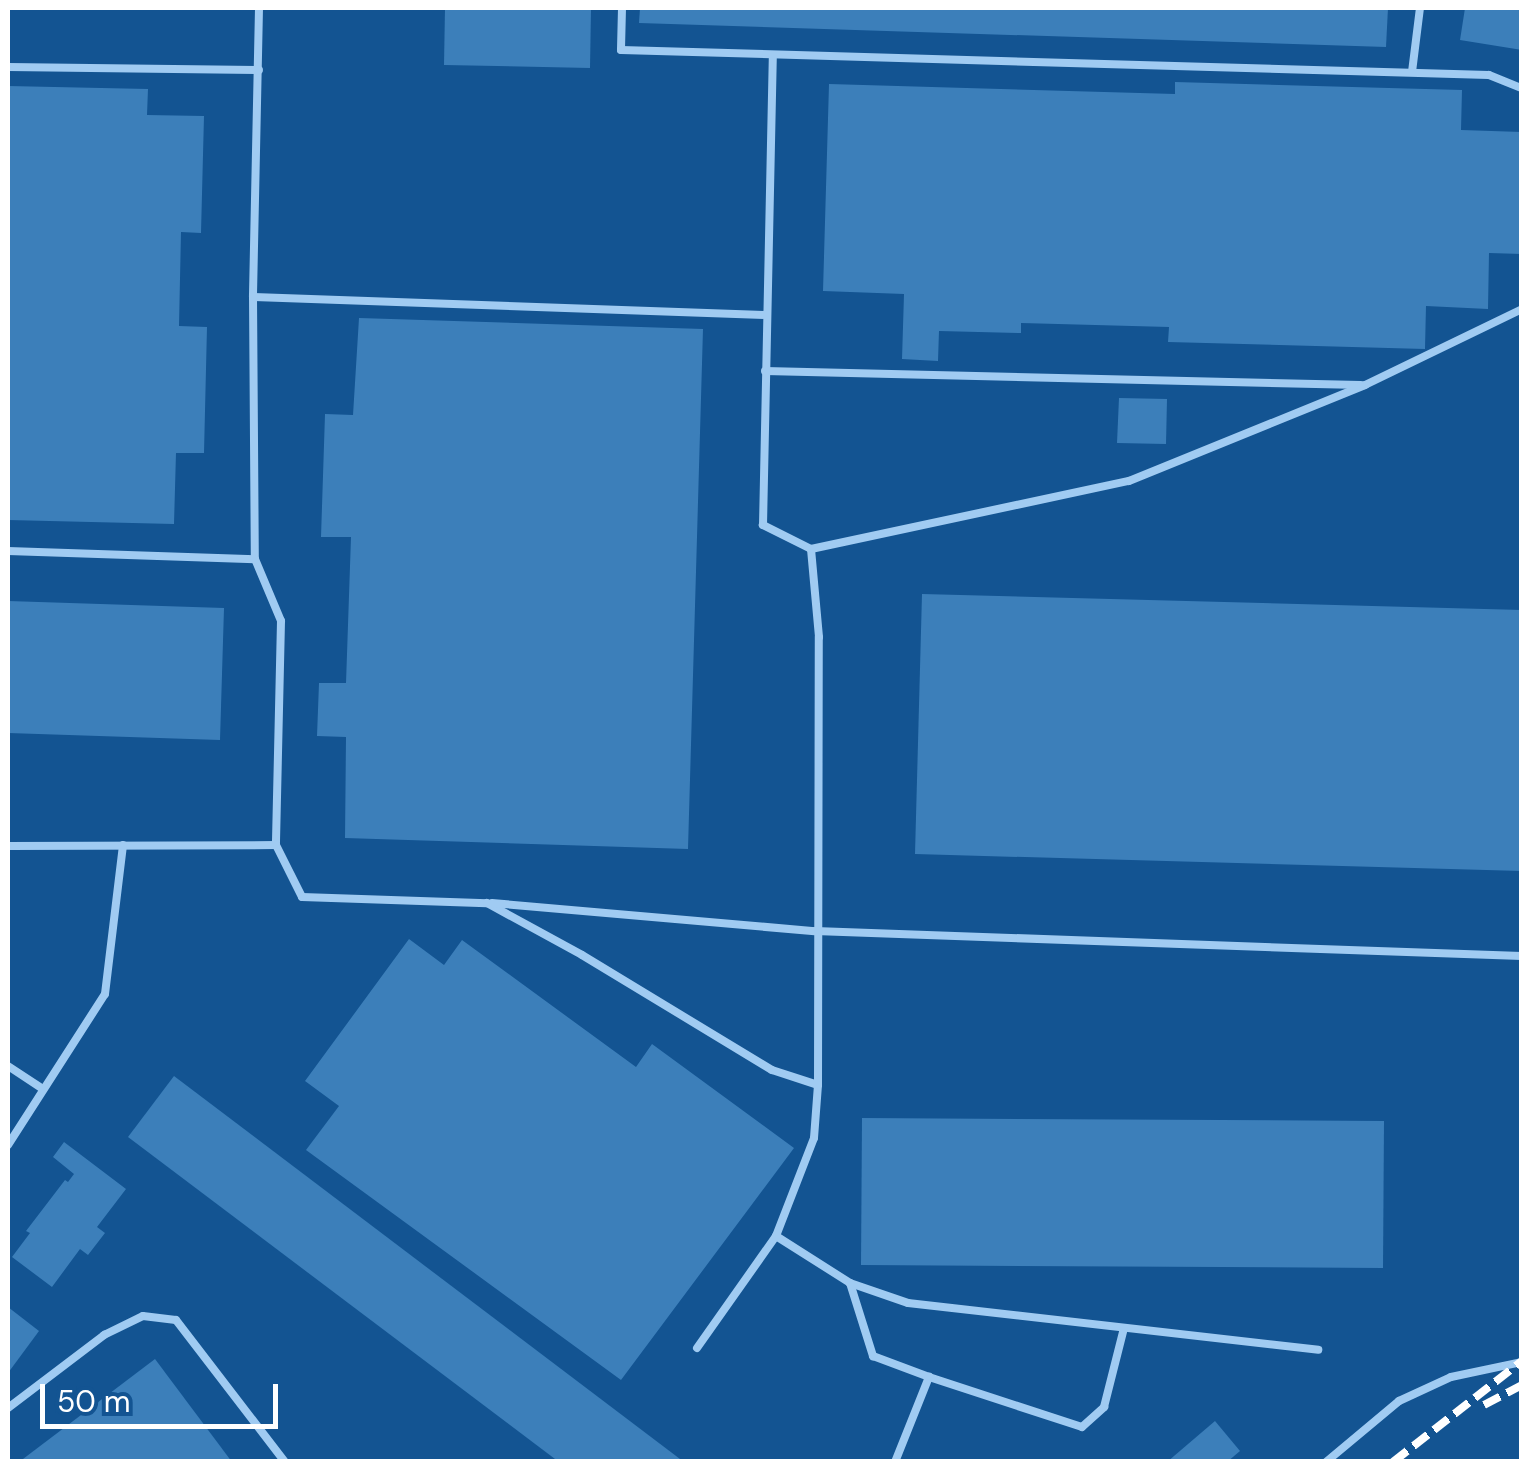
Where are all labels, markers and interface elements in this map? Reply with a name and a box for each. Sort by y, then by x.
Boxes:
scale bar [45,1364,282,1426]
text: 50 m [57,1382,131,1421]

